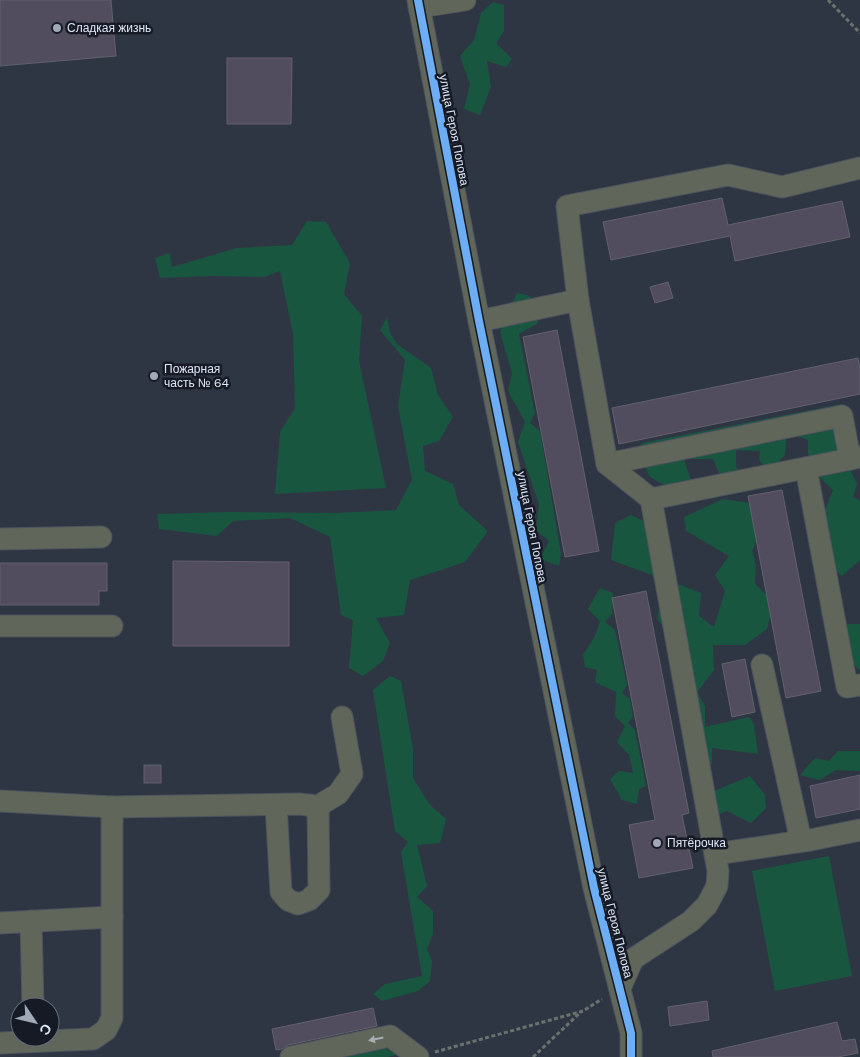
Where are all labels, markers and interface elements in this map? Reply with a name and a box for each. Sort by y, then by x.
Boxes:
place label: Сладкая жизнь [67,20,151,36]
marker: Сладкая жизнь [51,22,63,34]
street label: улица Героя Попова [435,73,473,187]
place label: Пожарная часть № 64 [164,361,229,391]
marker: Пожарная часть № 64 [148,370,160,382]
street label: улица Героя Попова [513,470,551,584]
place label: Пятёрочка [667,835,726,851]
marker: Пятёрочка [651,837,663,849]
street label: улица Героя Попова [594,866,637,980]
north arrow [10,997,60,1047]
text: С [35,1020,56,1039]
one-way arrow [369,1035,384,1043]

